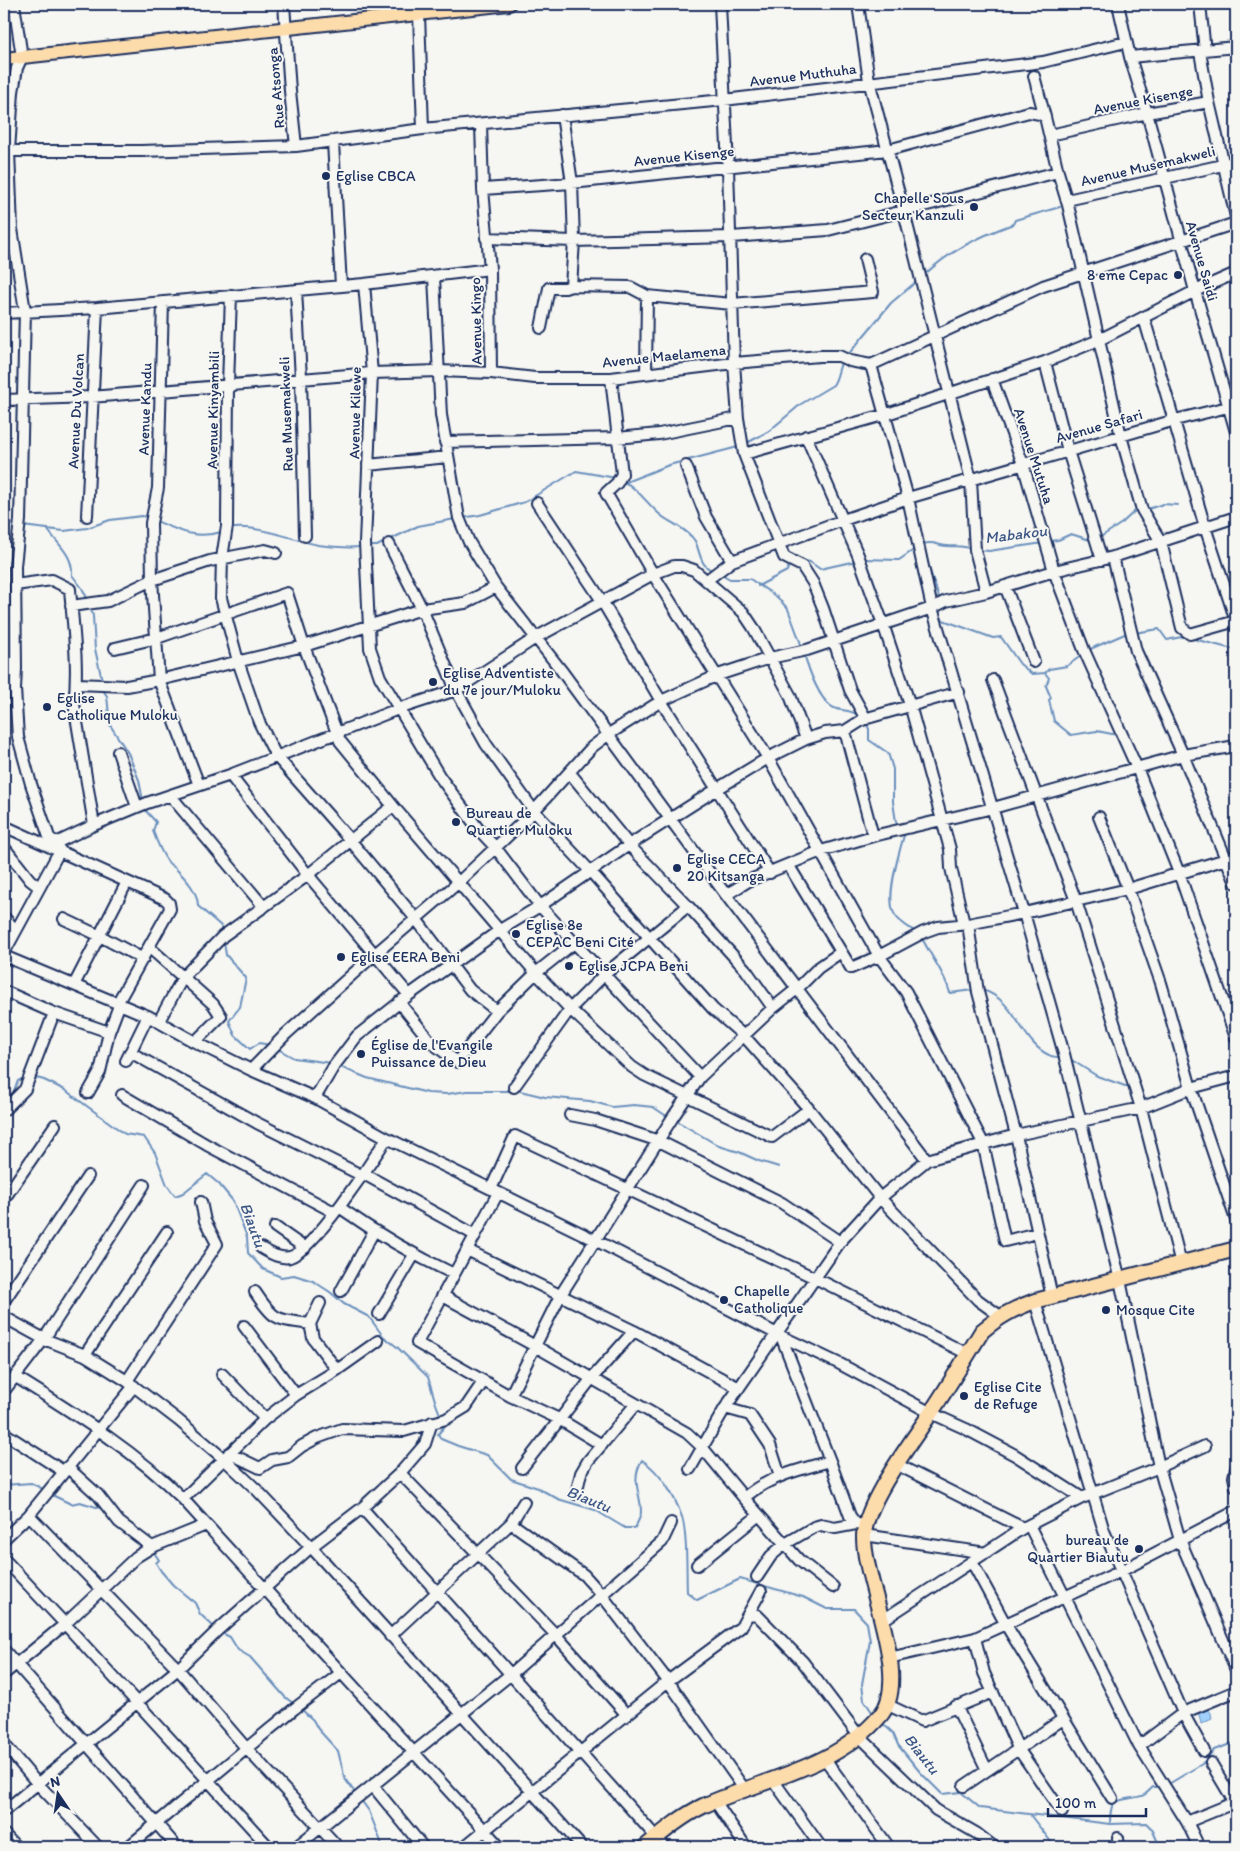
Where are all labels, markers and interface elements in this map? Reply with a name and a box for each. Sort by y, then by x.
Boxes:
street label: Rue Atsonga [263,46,289,129]
street label: Avenue Muthuha [748,59,858,90]
street label: Avenue Kisenge [1092,82,1194,118]
street label: Avenue Kisenge [633,142,735,170]
street label: Avenue Musemakweli [1079,142,1217,190]
place label: Eglise CBCA [336,167,416,185]
marker: Eglise CBCA [320,170,332,182]
place label: Chapelle Sous Secteur Kanzuli [862,189,964,224]
marker: Chapelle Sous Secteur Kanzuli [968,201,980,213]
street label: Avenue Saidi [1182,219,1222,303]
place label: 8 eme Cepac [1087,266,1168,284]
marker: 8 eme Cepac [1172,269,1184,281]
street label: Avenue Kingo [466,277,486,365]
street label: Avenue Maelamena [601,340,727,371]
street label: Avenue Kinyambili [203,351,223,469]
street label: Avenue Du Volcan [64,352,88,469]
street label: Rue Musemakweli [275,356,297,472]
street label: Avenue Kandu [134,362,156,456]
street label: Avenue Kilewe [345,367,365,459]
street label: Avenue Safari [1054,405,1144,447]
street label: Avenue Mutuha [1010,406,1058,507]
water label: Mabakou [984,521,1049,547]
place label: Eglise Adventiste du 7e jour/Muloku [443,664,561,699]
marker: Eglise Adventiste du 7e jour/Muloku [427,676,439,688]
place label: Eglise Catholique Muloku [57,689,178,724]
marker: Eglise Catholique Muloku [41,701,53,713]
place label: Bureau de Quartier Muloku [466,804,572,839]
marker: Bureau de Quartier Muloku [450,816,462,828]
place label: Eglise CECA 20 Kitsanga [687,850,766,885]
marker: Eglise CECA 20 Kitsanga [671,862,683,874]
place label: Eglise 8e CEPAC Beni Cité [526,916,634,951]
marker: Eglise 8e CEPAC Beni Cité [510,928,522,940]
place label: Eglise EERA Beni [351,948,460,966]
marker: Eglise EERA Beni [335,951,347,963]
place label: Eglise JCPA Beni [579,957,688,975]
marker: Eglise JCPA Beni [563,960,575,972]
place label: Église de l'Evangile Puissance de Dieu [371,1036,493,1071]
marker: Église de l'Evangile Puissance de Dieu [355,1048,367,1060]
water label: Biautu [236,1200,270,1251]
place label: Chapelle Catholique [734,1282,803,1317]
marker: Chapelle Catholique [718,1294,730,1306]
place label: Mosque Cite [1116,1301,1195,1319]
marker: Mosque Cite [1100,1304,1112,1316]
place label: Eglise Cite de Refuge [974,1378,1042,1413]
marker: Eglise Cite de Refuge [958,1390,970,1402]
water label: Biautu [564,1482,615,1517]
place label: bureau de Quartier Biautu [1027,1531,1129,1566]
marker: bureau de Quartier Biautu [1133,1543,1145,1555]
water label: Biautu [900,1730,944,1779]
north arrow [32,1768,82,1818]
text: N [49,1772,62,1791]
scale bar [1048,1786,1145,1818]
text: 100 m [1055,1794,1097,1812]

